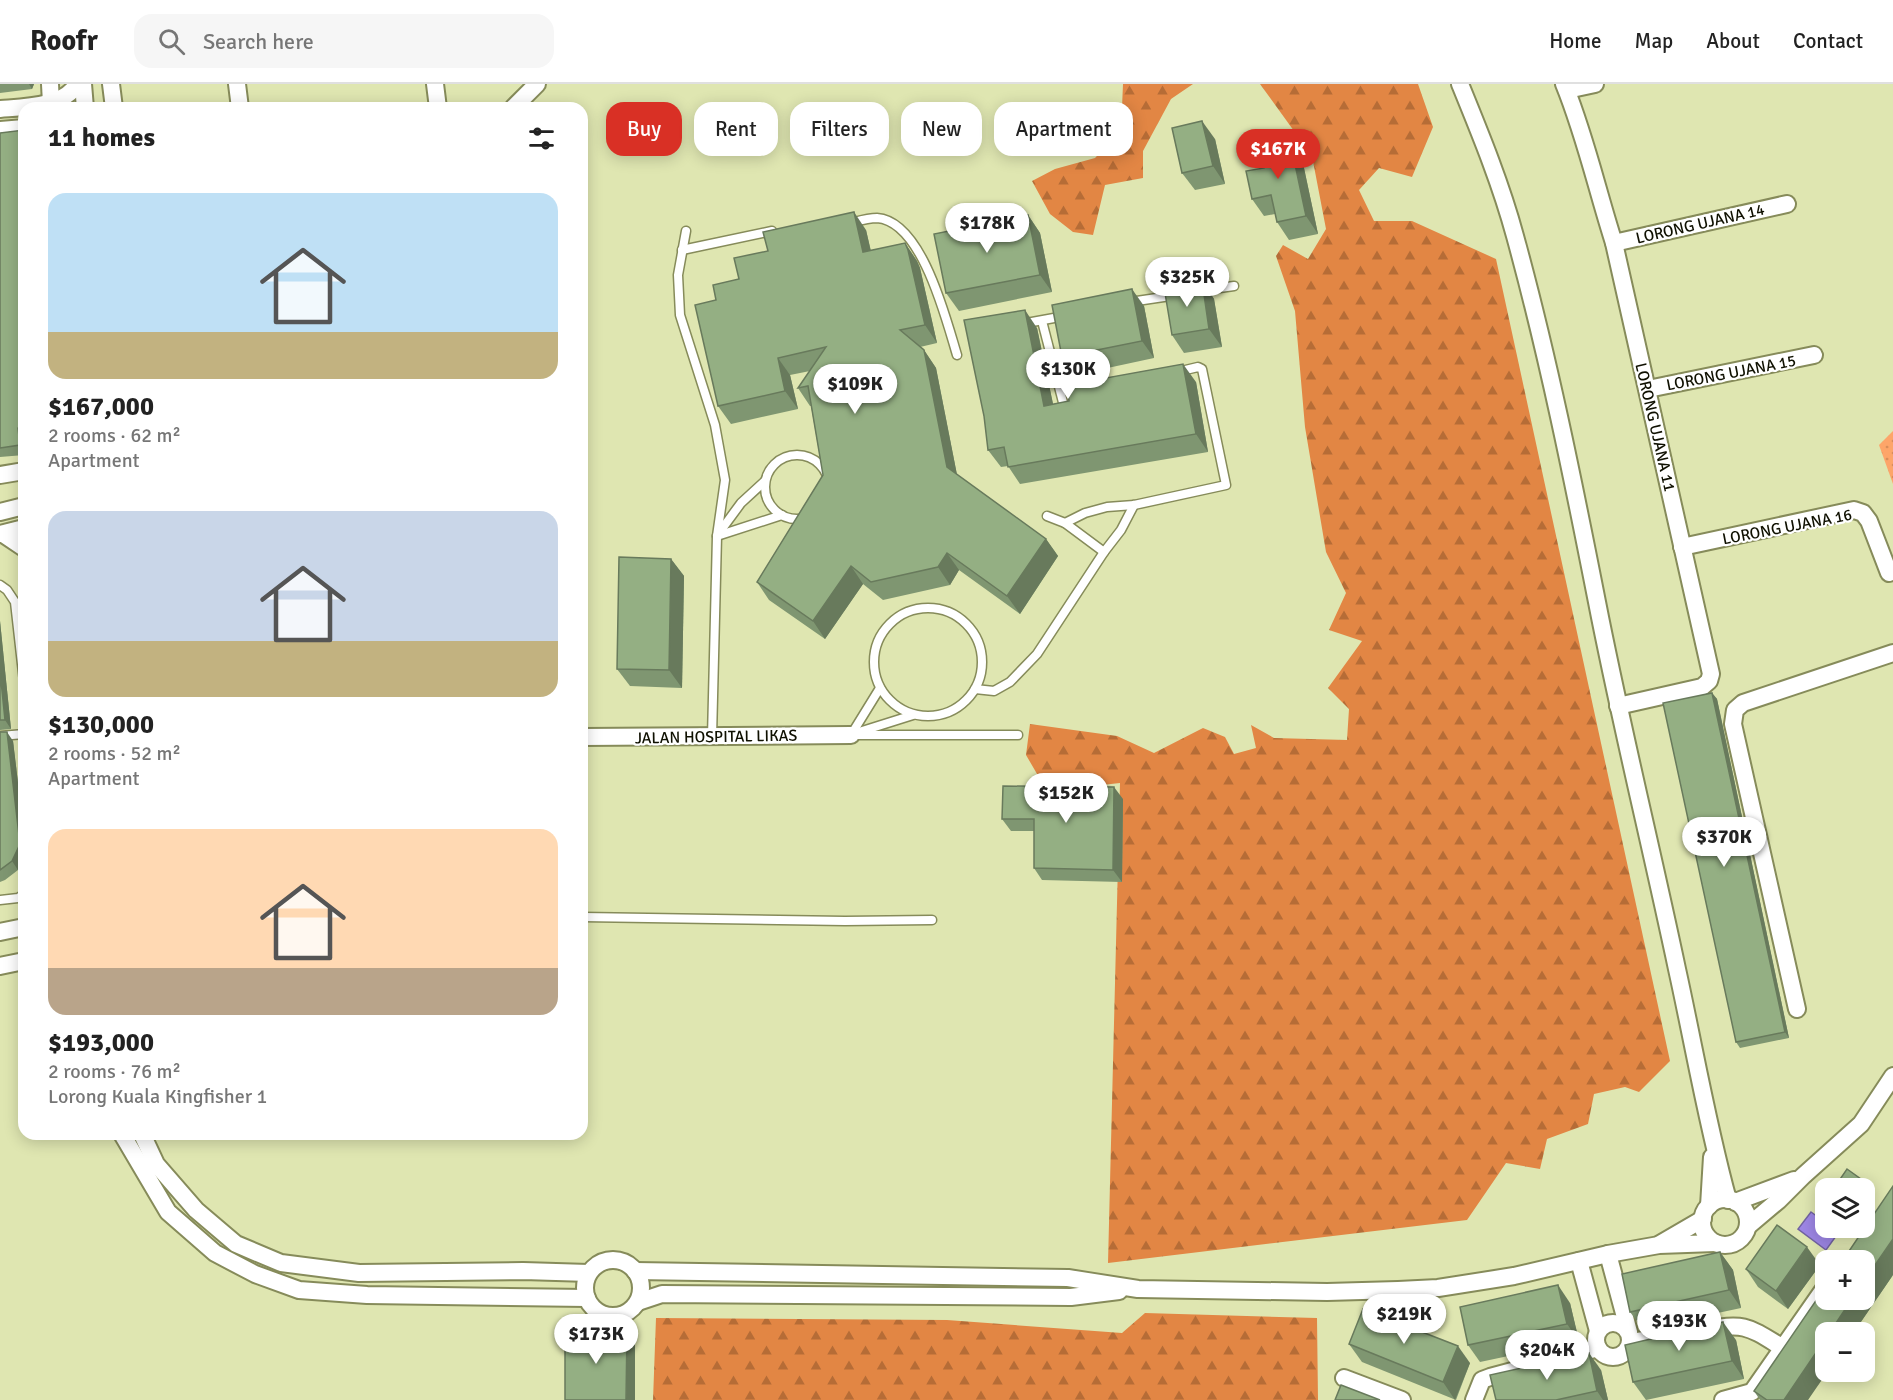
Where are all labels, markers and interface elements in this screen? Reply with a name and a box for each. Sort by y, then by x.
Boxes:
search box [134,14,554,68]
text: Roofr [30,24,98,58]
icon: search [155,25,188,58]
text: Search here [203,28,314,55]
text: Home [1549,28,1602,54]
text: Map [1635,28,1673,54]
text: About [1706,28,1760,54]
text: Contact [1793,28,1863,54]
chip: Buy [606,102,682,156]
chip: Rent [694,102,778,156]
chip: Filters [790,102,889,156]
chip: New [901,102,982,156]
chip: Apartment [994,102,1133,156]
text: 11 homes [48,122,155,154]
icon: filters [525,122,558,155]
pin: $167K [1236,129,1320,180]
text: $167K [1250,136,1306,161]
street label: LORONG UJANA 14 [1634,199,1767,249]
pin: $178K [945,203,1029,254]
text: $178K [959,210,1015,235]
icon: home [249,232,357,340]
pin: $325K [1145,257,1229,308]
text: $325K [1159,264,1215,289]
pin: $130K [1026,349,1110,400]
street label: LORONG UJANA 15 [1665,351,1798,395]
text: $130K [1040,356,1096,381]
street label: LORONG UJANA 11 [1630,361,1680,494]
pin: $109K [813,364,897,415]
text: $109K [827,371,883,396]
text: $167,000 [48,391,154,423]
text: 2 rooms · 62 m² [48,423,181,448]
text: Apartment [48,448,140,473]
street label: LORONG UJANA 16 [1721,505,1854,549]
icon: home [249,550,357,658]
text: $130,000 [48,709,154,741]
street label: JALAN HOSPITAL LIKAS [635,726,798,748]
text: 2 rooms · 52 m² [48,741,181,766]
text: Apartment [48,766,140,791]
pin: $152K [1024,773,1108,824]
text: $152K [1038,780,1094,805]
pin: $370K [1682,817,1766,868]
text: $370K [1696,824,1752,849]
icon: home [249,868,357,976]
text: $193,000 [48,1027,154,1059]
text: 2 rooms · 76 m² [48,1059,181,1084]
text: Lorong Kuala Kingfisher 1 [48,1084,267,1109]
map controls [1815,1178,1875,1382]
button: layers [1815,1178,1875,1238]
button: + [1815,1250,1875,1310]
pin: $219K [1362,1294,1446,1345]
text: $219K [1376,1301,1432,1326]
pin: $193K [1637,1301,1721,1352]
text: $193K [1651,1308,1707,1333]
pin: $173K [554,1314,638,1365]
text: $173K [568,1321,624,1346]
button: − [1815,1322,1875,1382]
pin: $204K [1505,1330,1589,1381]
text: $204K [1519,1337,1575,1362]

